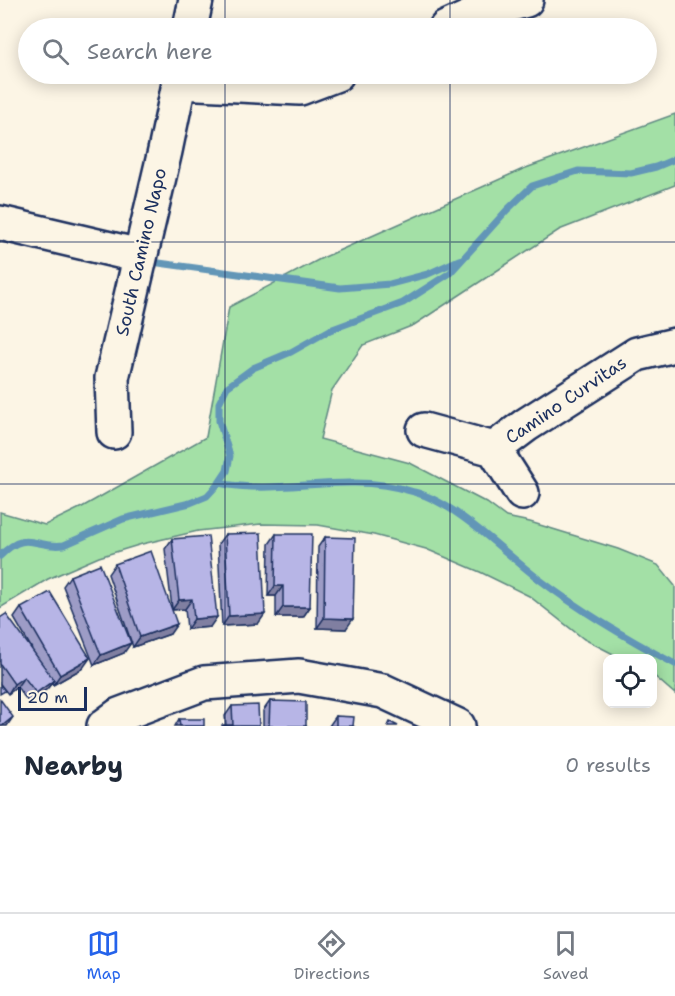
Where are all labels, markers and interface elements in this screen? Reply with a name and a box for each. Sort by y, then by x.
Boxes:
search box [18,18,657,84]
icon: search [39,35,72,68]
text: Search here [87,37,213,66]
street label: South Camino Napo [110,166,172,338]
street label: Camino Curvitas [501,350,631,450]
map controls [603,654,657,708]
button: locate [603,654,657,708]
scale bar [18,684,87,712]
text: 20 m [27,687,68,708]
text: Nearby [24,748,123,783]
text: 0 results [565,752,651,778]
tab: Map [87,927,121,984]
tab: Directions [294,927,370,984]
tab: Saved [543,927,589,984]

